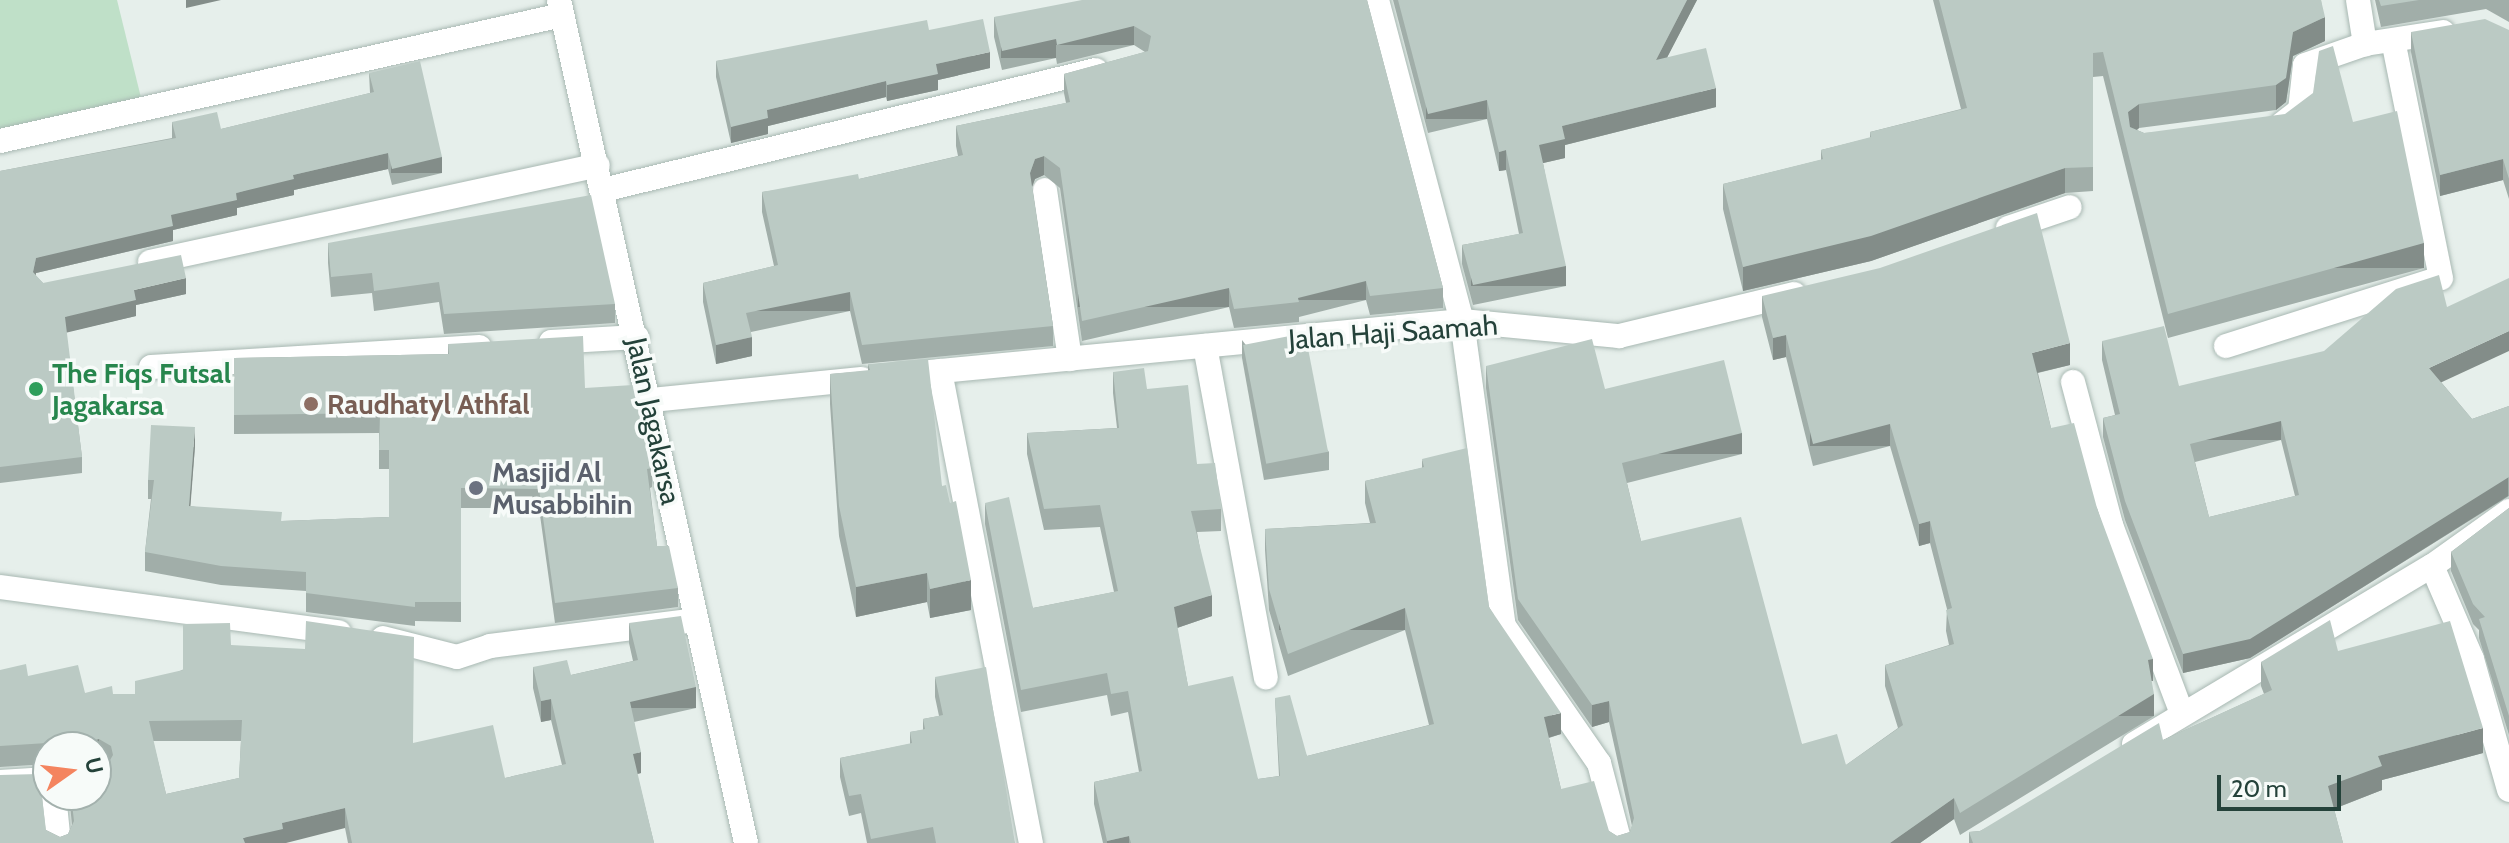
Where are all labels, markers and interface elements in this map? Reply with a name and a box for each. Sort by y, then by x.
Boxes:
street label: Jalan Haji Saamah [1287,308,1499,356]
street label: Jalan Jagakarsa [620,335,688,507]
place label: The Fiqs Futsal Jagakarsa [52,356,231,422]
marker: The Fiqs Futsal Jagakarsa [27,380,45,398]
place label: Raudhatyl Athfal [327,387,530,421]
marker: Raudhatyl Athfal [302,395,320,413]
place label: Masjid Al Musabbihin [492,455,633,521]
marker: Masjid Al Musabbihin [467,479,485,497]
north arrow [32,731,112,811]
text: U [79,755,109,776]
scale bar [2221,759,2345,809]
text: 20 m [2231,774,2287,803]

